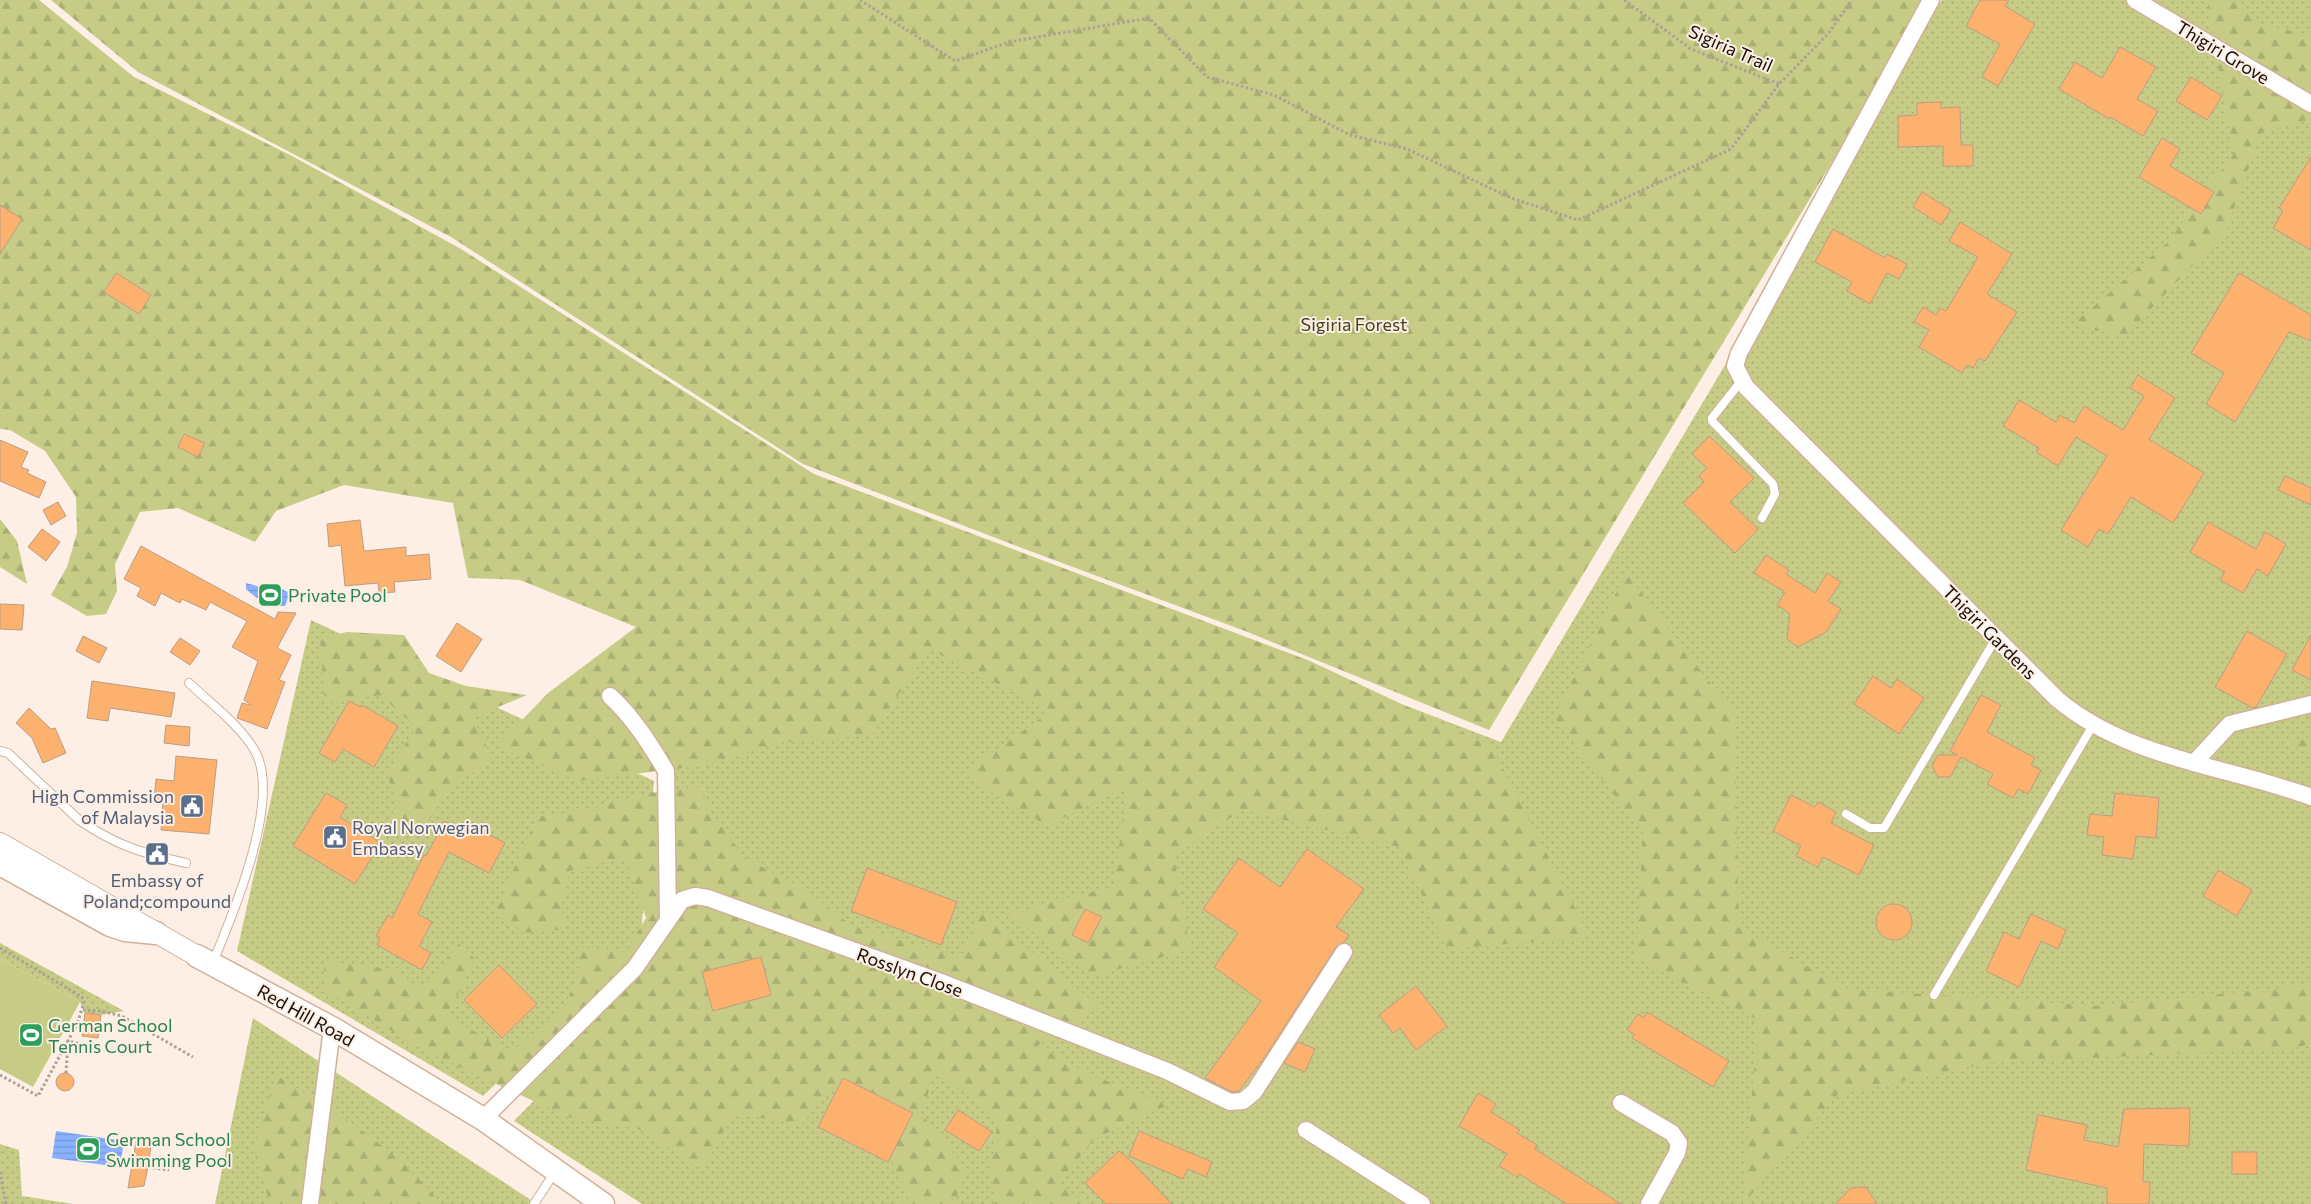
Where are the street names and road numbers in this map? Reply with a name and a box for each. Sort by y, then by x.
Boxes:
street label: Thigiri Grove [2172,16,2274,88]
street label: Sigiria Trail [1685,20,1777,76]
street label: Thigiri Gardens [1938,580,2042,684]
street label: Rosslyn Close [854,943,966,1001]
street label: Red Hill Road [254,979,358,1051]

